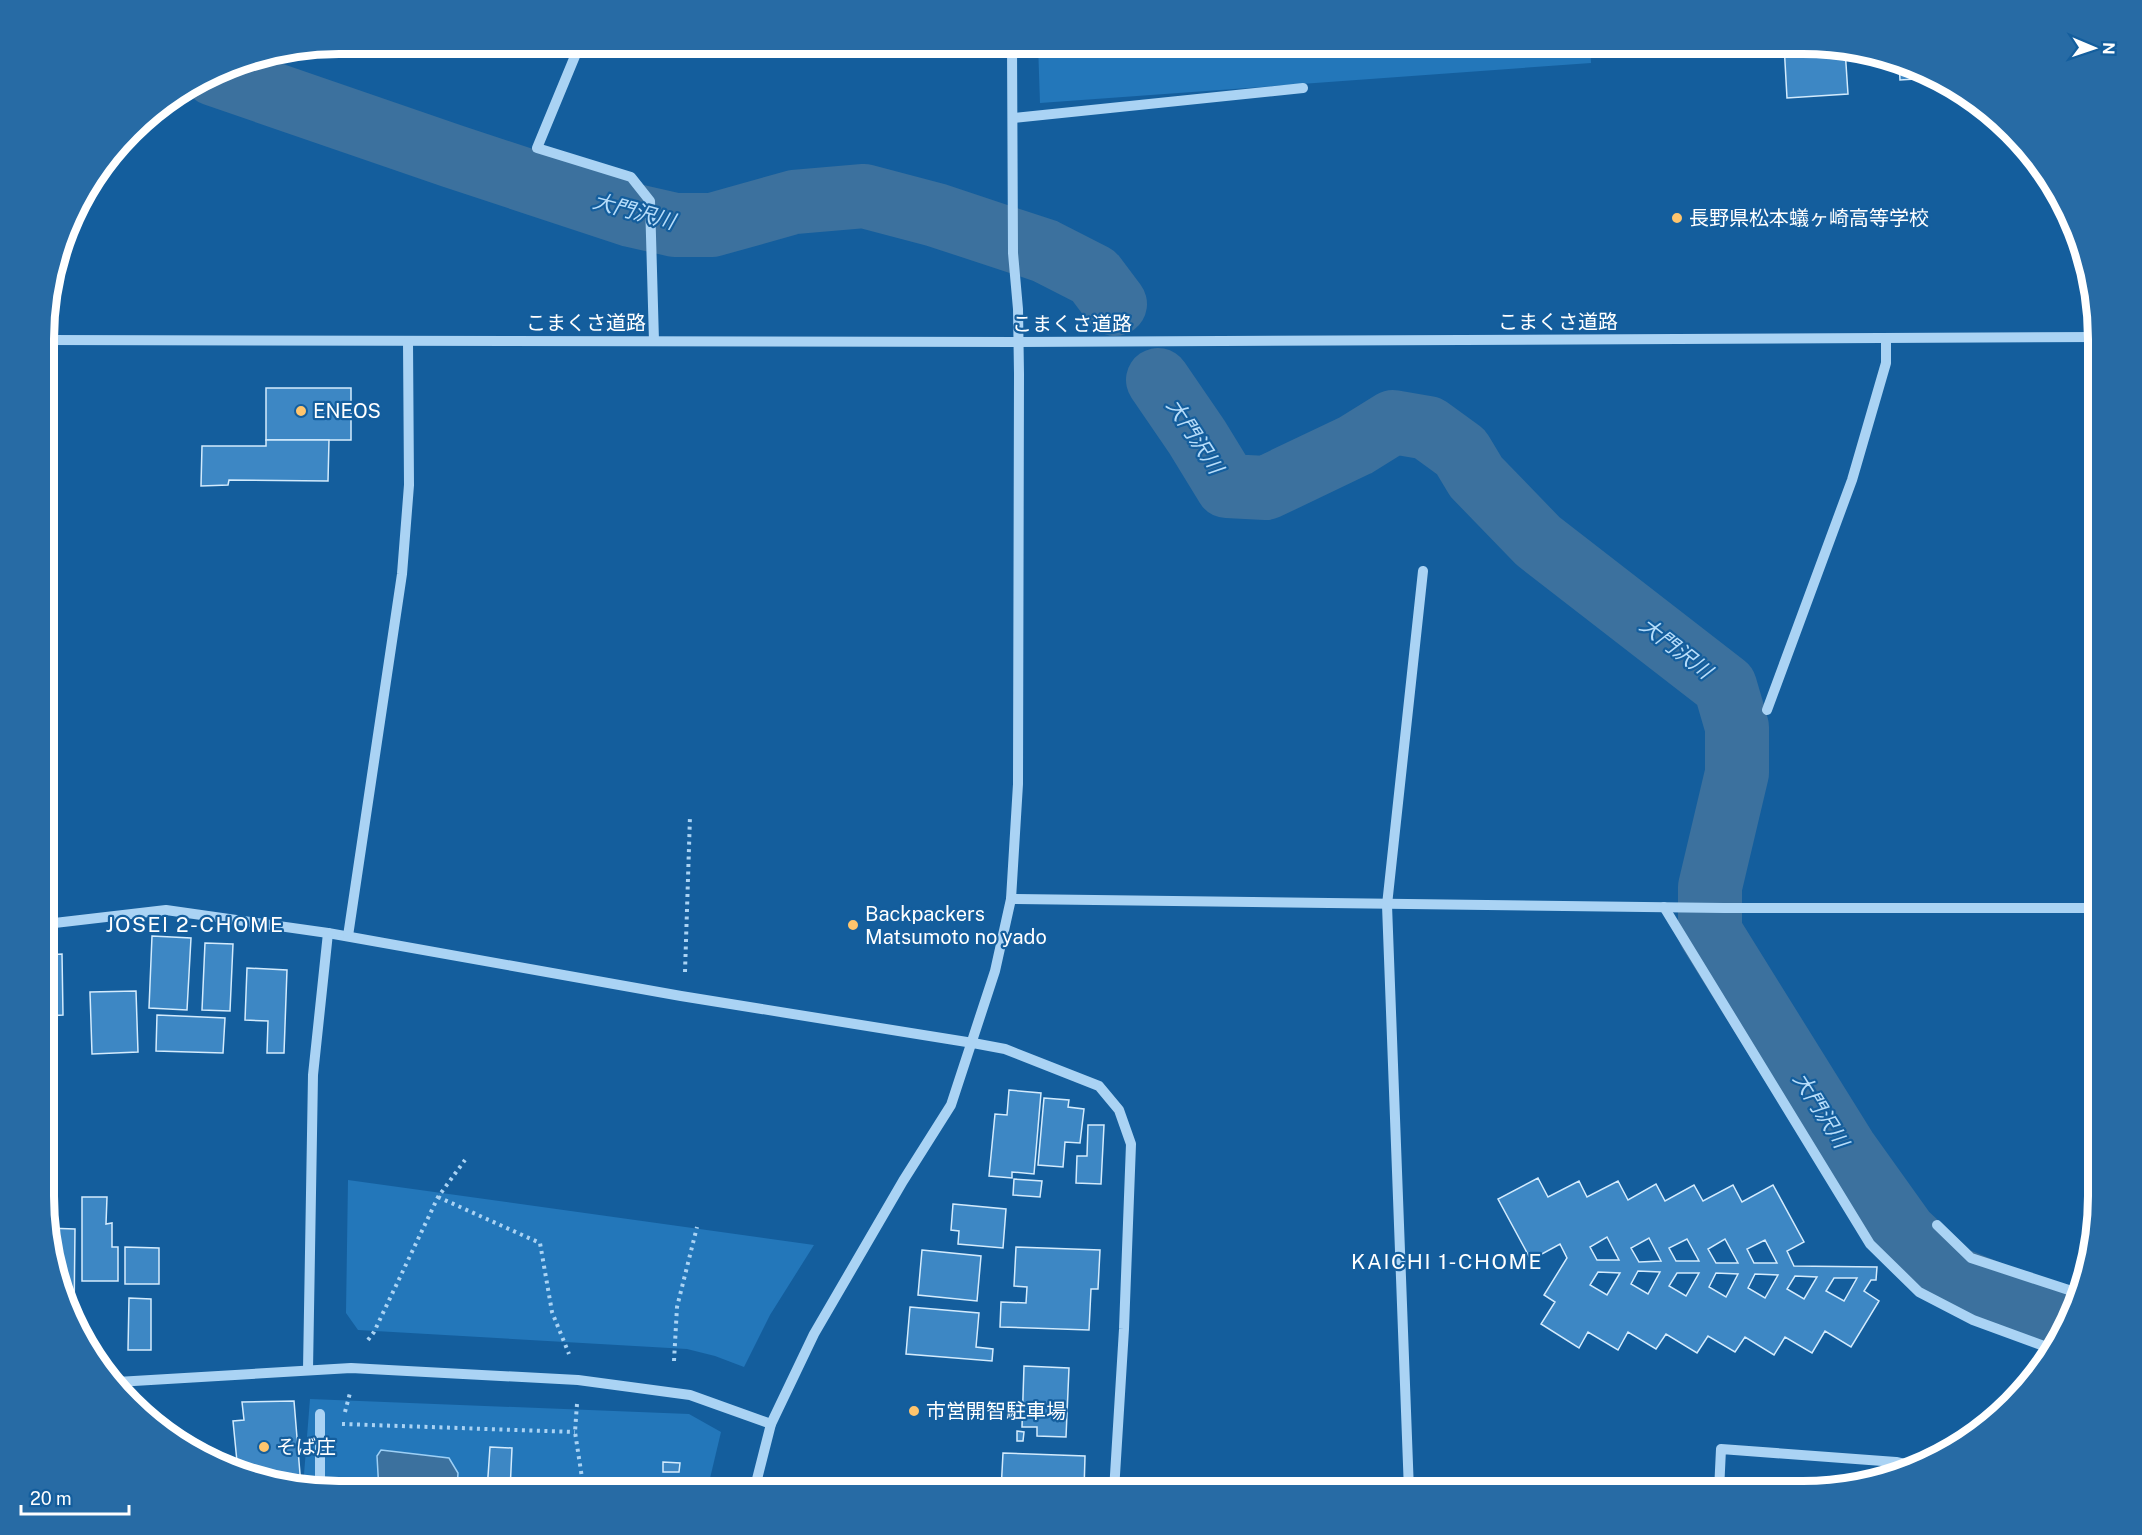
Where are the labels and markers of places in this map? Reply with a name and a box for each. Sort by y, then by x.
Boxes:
place label: 長野県松本蟻ヶ崎高等学校 [1689,206,1929,230]
marker: 長野県松本蟻ヶ崎高等学校 [1670,211,1684,225]
place label: ENEOS [313,399,381,423]
marker: ENEOS [294,404,308,418]
place label: Backpackers Matsumoto no yado [865,902,1047,949]
marker: Backpackers Matsumoto no yado [846,918,860,932]
place label: 市営開智駐車場 [926,1399,1066,1423]
marker: 市営開智駐車場 [907,1404,921,1418]
place label: そば庄 [276,1435,336,1459]
marker: そば庄 [257,1440,271,1454]

